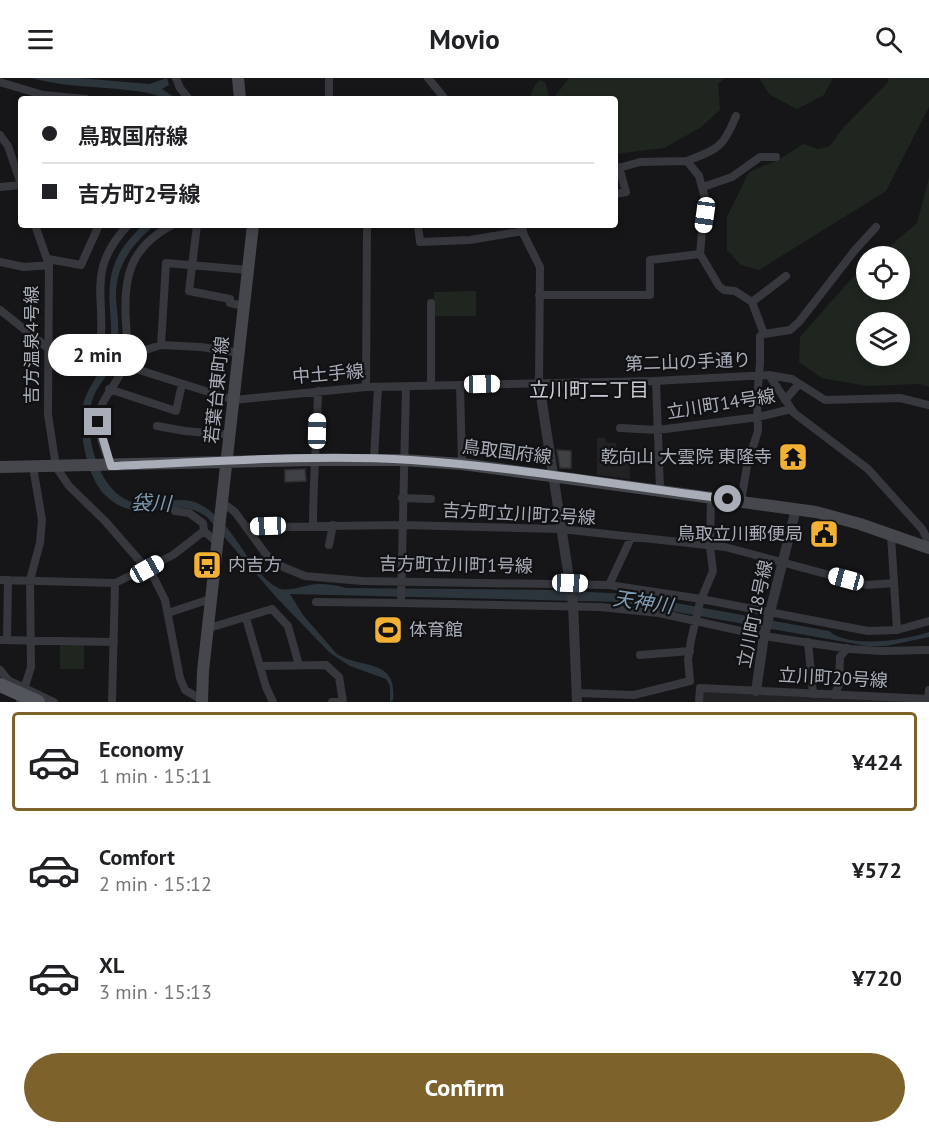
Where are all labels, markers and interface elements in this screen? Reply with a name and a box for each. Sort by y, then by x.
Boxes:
text: Movio [429,22,500,56]
icon: menu [24,23,57,56]
icon: search [872,23,905,56]
text: 鳥取国府線 [78,122,188,150]
text: 吉方町2号線 [78,180,200,208]
car [694,196,716,234]
map controls [856,246,910,366]
button: locate [856,246,910,300]
street label: 吉方温泉4号線 [20,286,43,404]
button: layers [856,312,910,366]
callout: 2 min [48,335,148,377]
street label: 若葉台東町線 [199,335,234,445]
text: 2 min [73,342,122,368]
street label: 第二山の手通り [625,348,751,375]
street label: 中土手線 [291,359,365,388]
car [464,375,500,393]
district label: 立川町二丁目 [529,377,649,403]
street label: 立川町14号線 [665,384,777,423]
route end [84,408,111,435]
car [308,413,326,449]
street label: 鳥取国府線 [461,435,553,468]
temple icon: 乾向山 大雲院 東隆寺 [777,441,809,473]
place label: 乾向山 大雲院 東隆寺 [600,445,772,468]
route start [714,485,741,512]
water label: 袋川 [131,489,173,517]
street label: 吉方町立川町2号線 [442,498,596,529]
car [250,516,286,536]
public building icon: 鳥取立川郵便局 [808,518,840,550]
place label: 鳥取立川郵便局 [677,522,803,545]
bus stop icon: 内吉方 [191,549,223,581]
car [127,552,167,586]
street label: 吉方町立川町1号線 [379,552,533,577]
place label: 内吉方 [228,553,282,576]
street label: 立川町18号線 [732,558,777,670]
car [826,566,866,592]
car [552,573,588,593]
water label: 天神川 [611,585,676,619]
sports icon: 体育館 [372,614,404,646]
place label: 体育館 [409,618,463,641]
street label: 立川町20号線 [778,663,888,692]
icon: car [27,735,81,789]
text: Economy [99,735,183,763]
text: ¥424 [852,748,902,776]
text: 1 min · 15:11 [99,763,212,789]
icon: car [27,843,81,897]
text: Comfort [99,843,175,871]
text: ¥572 [852,856,902,884]
text: 2 min · 15:12 [99,871,212,897]
icon: car [27,951,81,1005]
text: XL [99,951,124,979]
text: ¥720 [852,964,902,992]
text: 3 min · 15:13 [99,979,212,1005]
button: Confirm [24,1053,905,1122]

